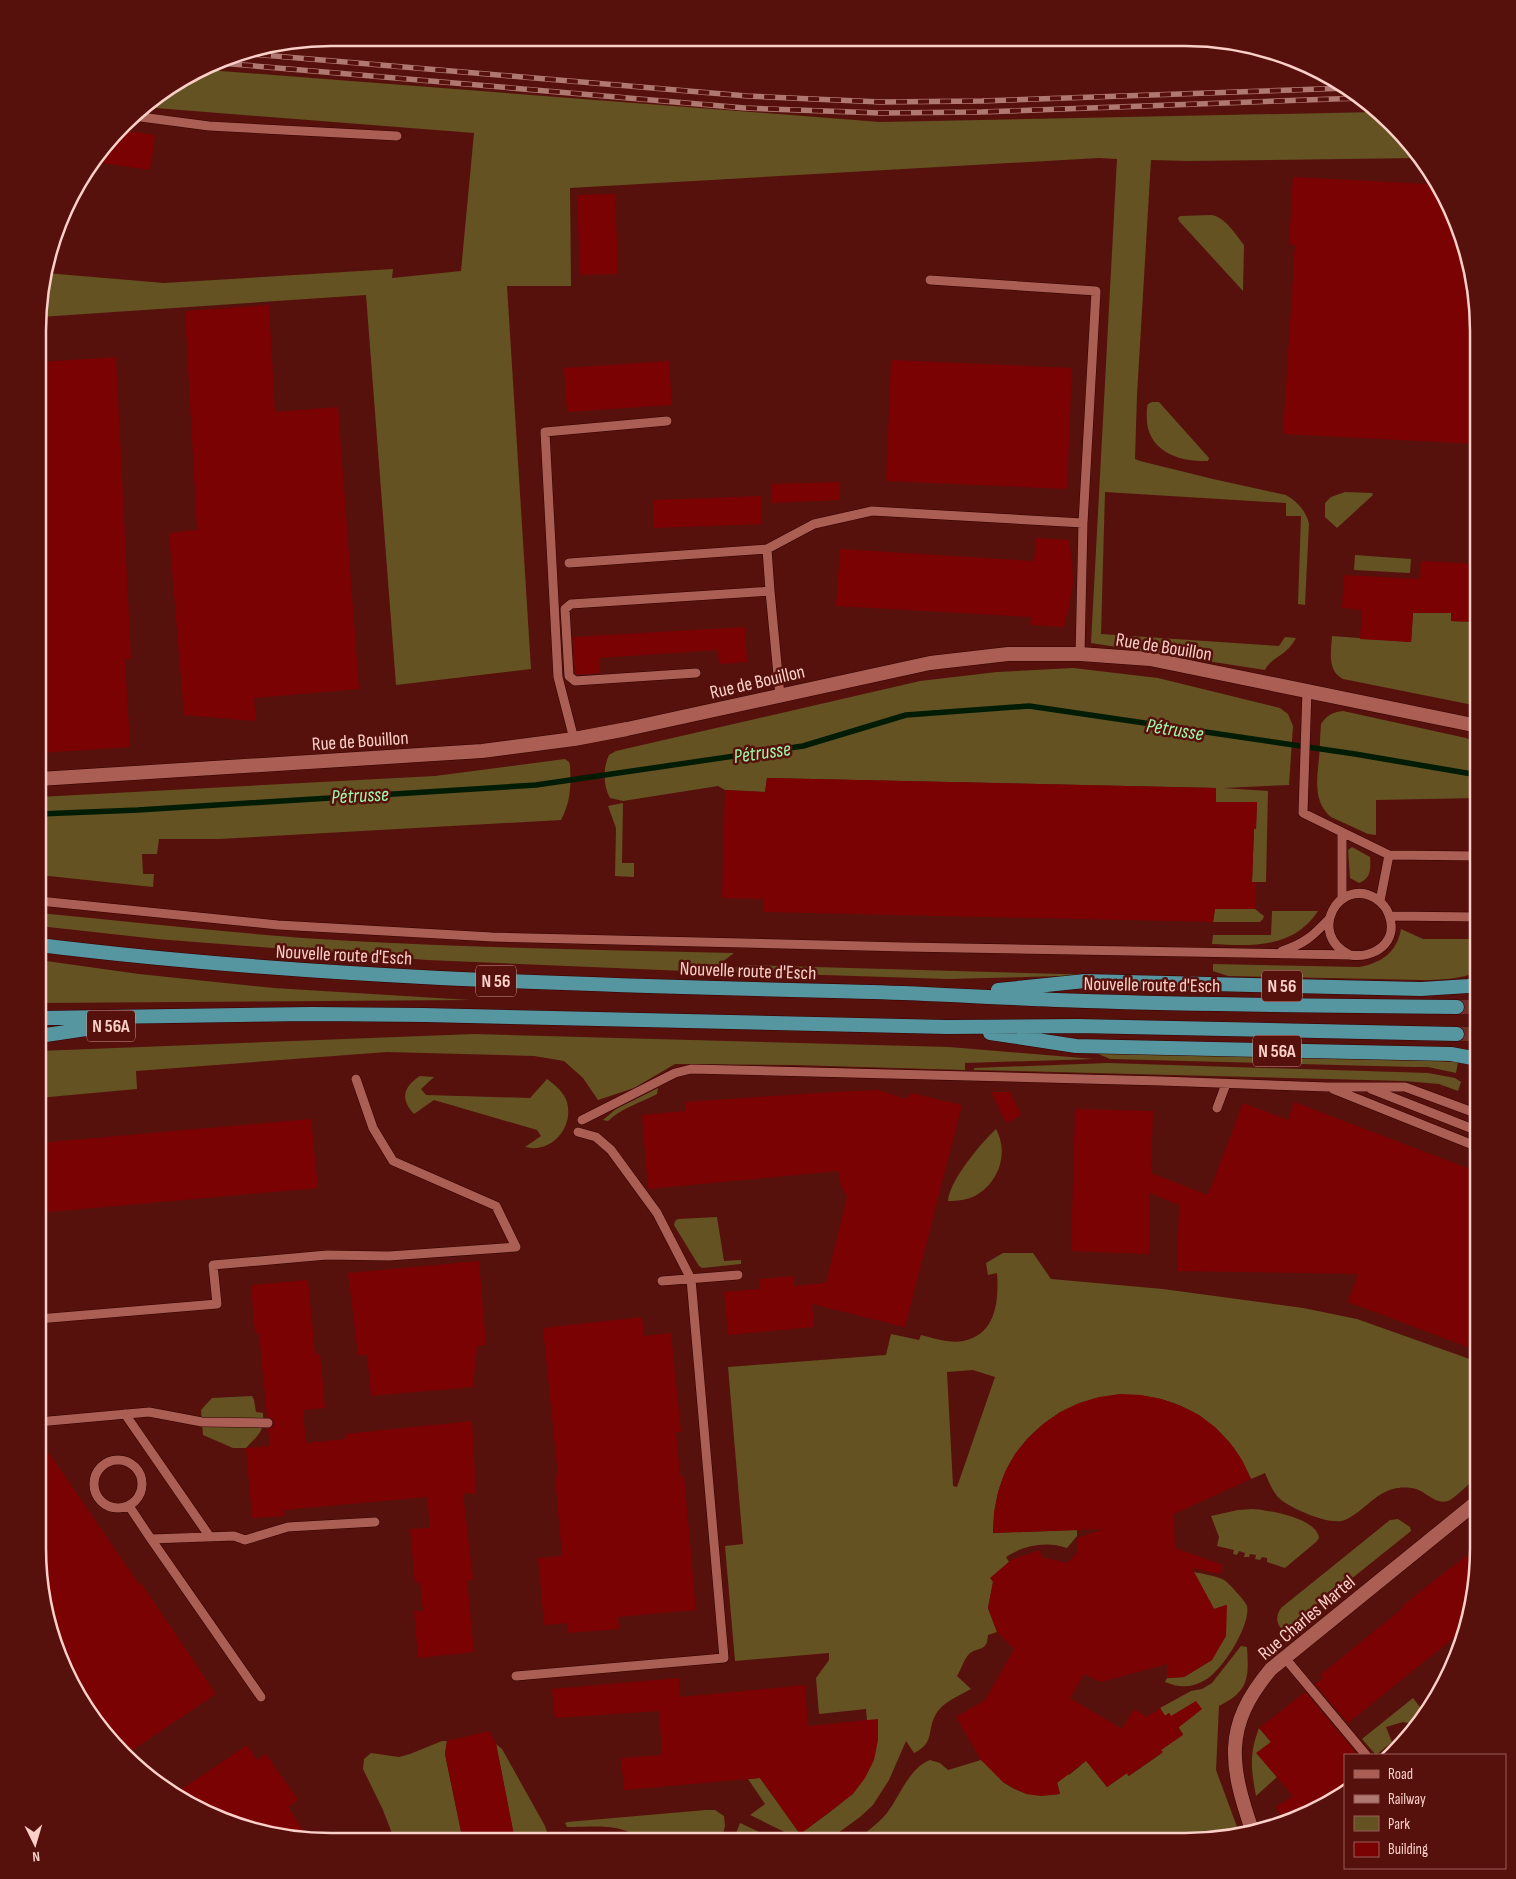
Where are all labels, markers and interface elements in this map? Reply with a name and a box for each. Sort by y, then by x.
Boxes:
street label: Rue de Bouillon [1114,629,1213,666]
street label: Rue de Bouillon [708,660,807,705]
water label: Pétrusse [1145,714,1205,746]
street label: Rue de Bouillon [311,727,409,756]
water label: Pétrusse [732,737,793,769]
water label: Pétrusse [331,782,390,809]
street label: Nouvelle route d'Esch [275,940,413,971]
street label: Nouvelle route d'Esch [679,958,817,985]
road number: N 56 [476,966,516,996]
road number: N 56 [1262,970,1302,1001]
street label: Nouvelle route d'Esch [1083,973,1220,998]
road number: N 56A [87,1010,135,1042]
road number: N 56A [1253,1036,1301,1066]
street label: Rue Charles Martel [1254,1571,1360,1665]
legend [1344,1754,1506,1869]
text: Road [1388,1765,1413,1784]
text: Railway [1388,1790,1426,1809]
text: Park [1388,1815,1410,1834]
north arrow [10,1819,60,1869]
text: Building [1388,1840,1428,1859]
text: N [32,1848,41,1865]

